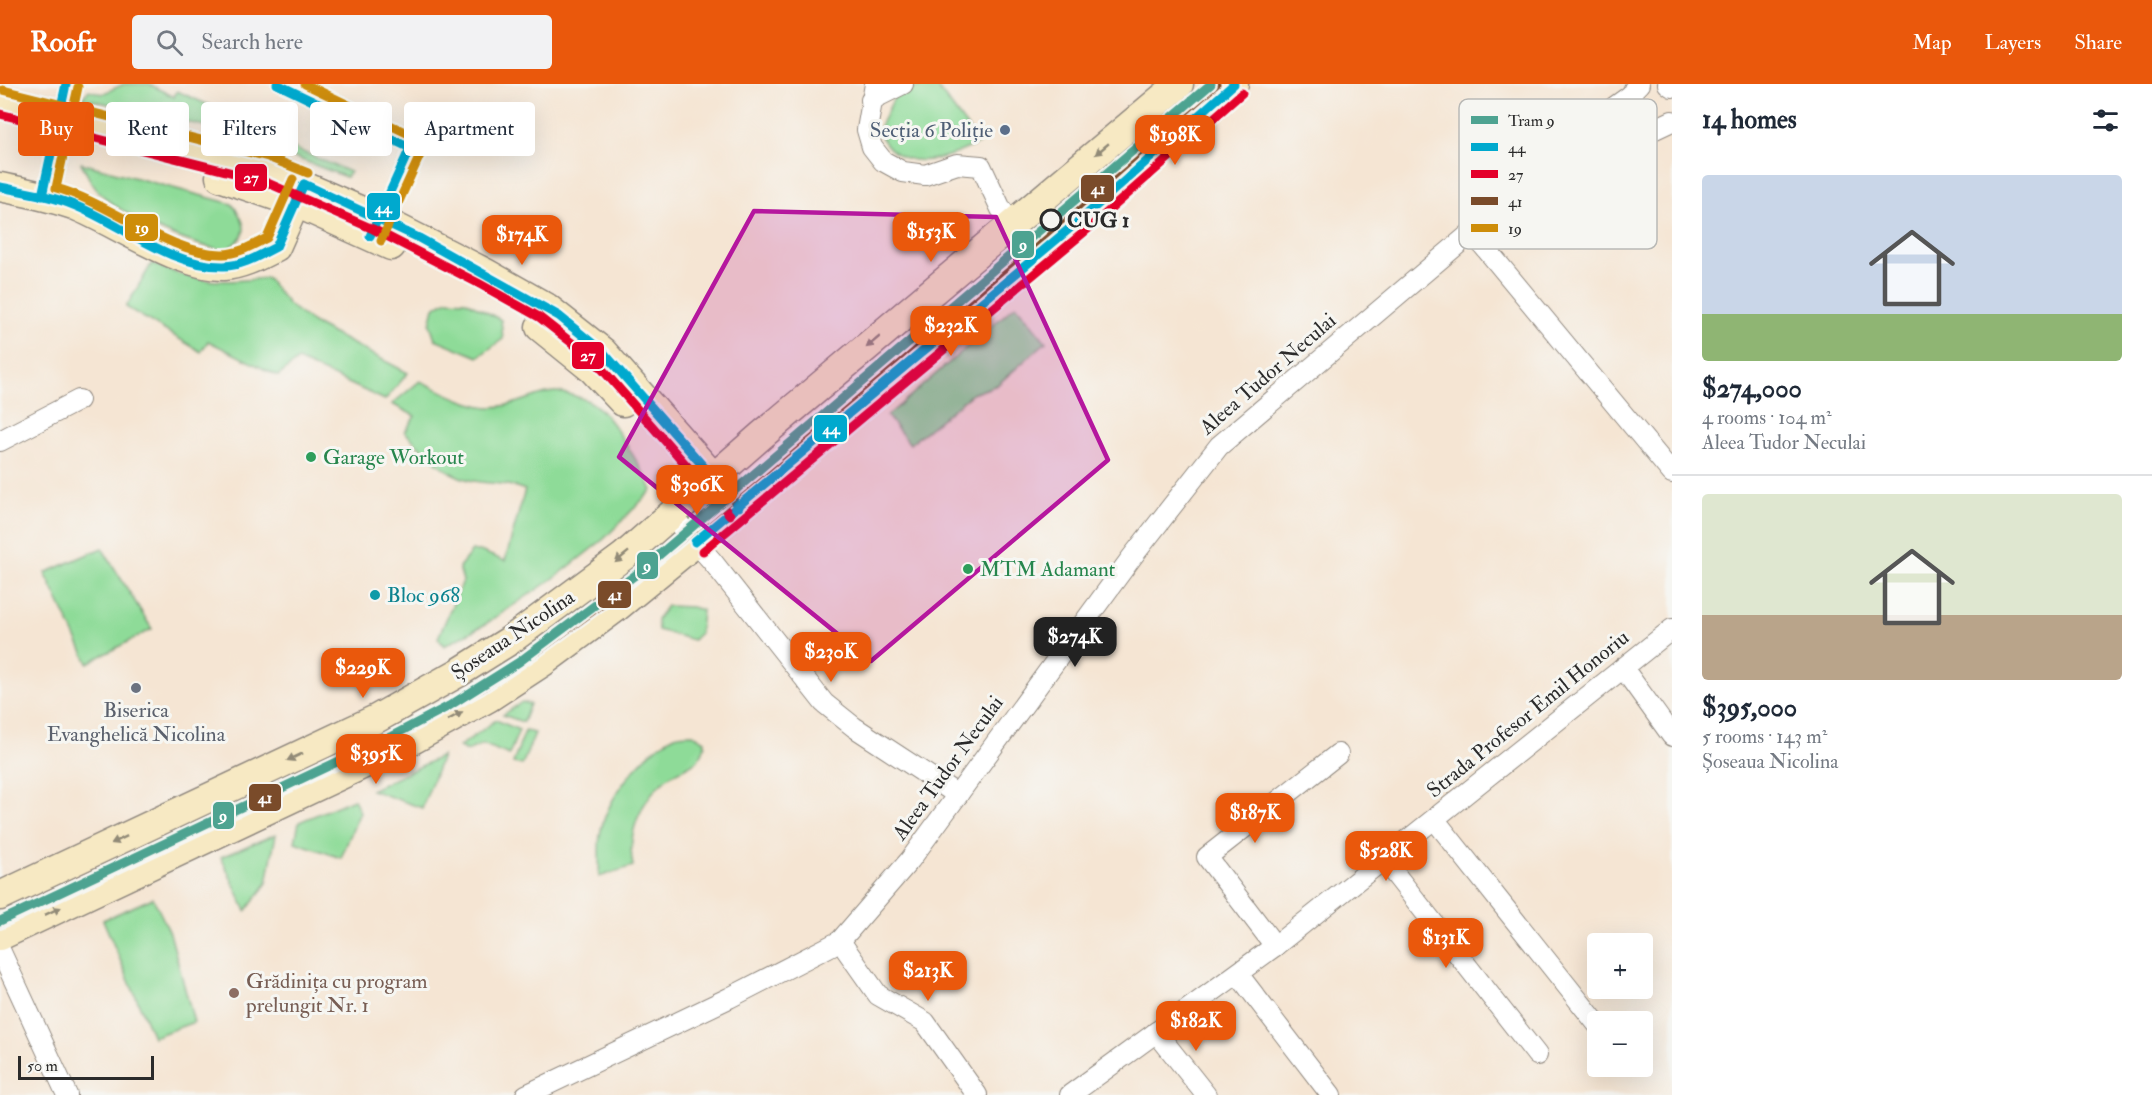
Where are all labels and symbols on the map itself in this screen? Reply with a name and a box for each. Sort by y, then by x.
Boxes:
legend [1459,99,1657,249]
text: Tram 9 [1508,111,1555,131]
pin: $198K [1133,115,1217,166]
place label: Secția 6 Poliție [870,117,993,144]
marker: Secția 6 Poliție [998,123,1012,137]
text: 44 [1508,138,1527,158]
one-way arrow [1095,142,1110,155]
line badge: 27 [234,163,268,192]
text: 27 [1508,165,1524,185]
text: 27 [243,168,259,188]
line badge: 41 [1080,174,1115,203]
text: 41 [1090,179,1105,199]
line badge: 44 [366,192,401,221]
text: 41 [1508,192,1522,212]
text: 44 [373,198,393,218]
place label: CUG 1 [1067,207,1129,234]
marker: CUG 1 [1040,209,1062,231]
pin: $153K [889,212,973,263]
line badge: 19 [124,213,159,242]
pin: $174K [480,215,564,266]
text: 19 [135,218,149,238]
text: 19 [1508,219,1522,239]
line badge: 9 [1011,230,1035,259]
text: 9 [1017,235,1027,255]
pin: $232K [909,306,993,357]
street label: Aleea Tudor Neculai [1193,307,1342,441]
one-way arrow [866,335,881,348]
line badge: 27 [571,341,605,370]
text: 27 [580,346,596,366]
line badge: 44 [813,414,848,443]
text: 44 [821,419,841,439]
place label: Garage Workout [323,444,464,471]
marker: Garage Workout [304,450,318,464]
pin: $306K [655,465,739,516]
one-way arrow [614,551,630,564]
line badge: 9 [636,551,659,580]
text: 9 [641,556,651,576]
place label: MTM Adamant [980,556,1116,583]
marker: MTM Adamant [961,562,975,576]
line badge: 41 [597,580,632,609]
place label: Bloc 968 [387,582,460,609]
street label: Șoseaua Nicolina [446,584,580,686]
text: 41 [607,585,622,605]
marker: Bloc 968 [368,588,382,602]
pin: $274K [1033,617,1117,668]
street label: Strada Profesor Emil Honoriu [1421,624,1635,804]
pin: $230K [789,632,873,683]
pin: $229K [321,648,405,699]
marker: Biserica Evanghelică Nicolina [129,681,143,695]
street label: Aleea Tudor Neculai [886,690,1010,846]
place label: Biserica Evanghelică Nicolina [47,697,226,748]
one-way arrow [447,712,464,722]
pin: $395K [334,734,418,785]
one-way arrow [287,752,304,761]
line badge: 41 [248,783,282,812]
text: 41 [257,788,272,808]
pin: $187K [1213,793,1297,844]
line badge: 9 [212,801,235,830]
text: 9 [217,806,227,826]
pin: $528K [1344,831,1428,882]
one-way arrow [110,835,127,844]
one-way arrow [44,906,61,915]
pin: $131K [1404,918,1488,969]
pin: $213K [886,951,970,1002]
place label: Grădinița cu program prelungit Nr. 1 [245,968,428,1019]
marker: Grădinița cu program prelungit Nr. 1 [227,986,241,1000]
pin: $182K [1154,1001,1238,1052]
scale bar [18,1053,154,1080]

